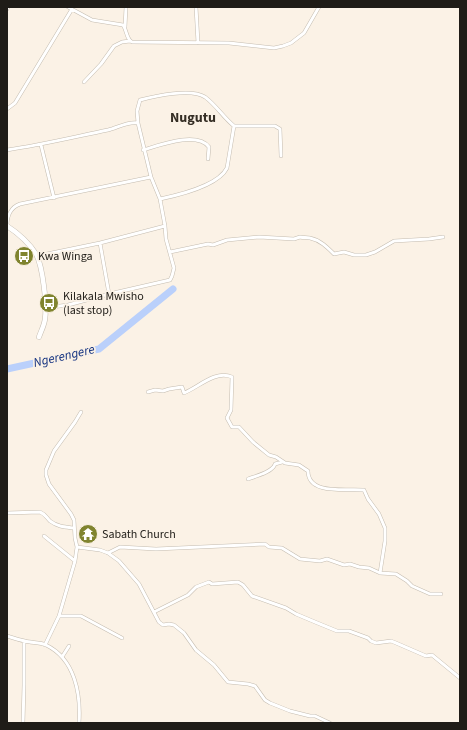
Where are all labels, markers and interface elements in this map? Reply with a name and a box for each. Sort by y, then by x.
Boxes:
district label: Nugutu [170,108,216,128]
bus stop icon: Kwa Winga [13,245,35,267]
place label: Kwa Winga [38,248,93,265]
place label: Kilakala Mwisho (last stop) [63,288,144,319]
bus stop icon: Kilakala Mwisho (last stop) [38,292,60,314]
water label: Ngerengere [32,340,96,372]
temple icon: Sabath Church [77,523,99,545]
place label: Sabath Church [102,526,176,543]

